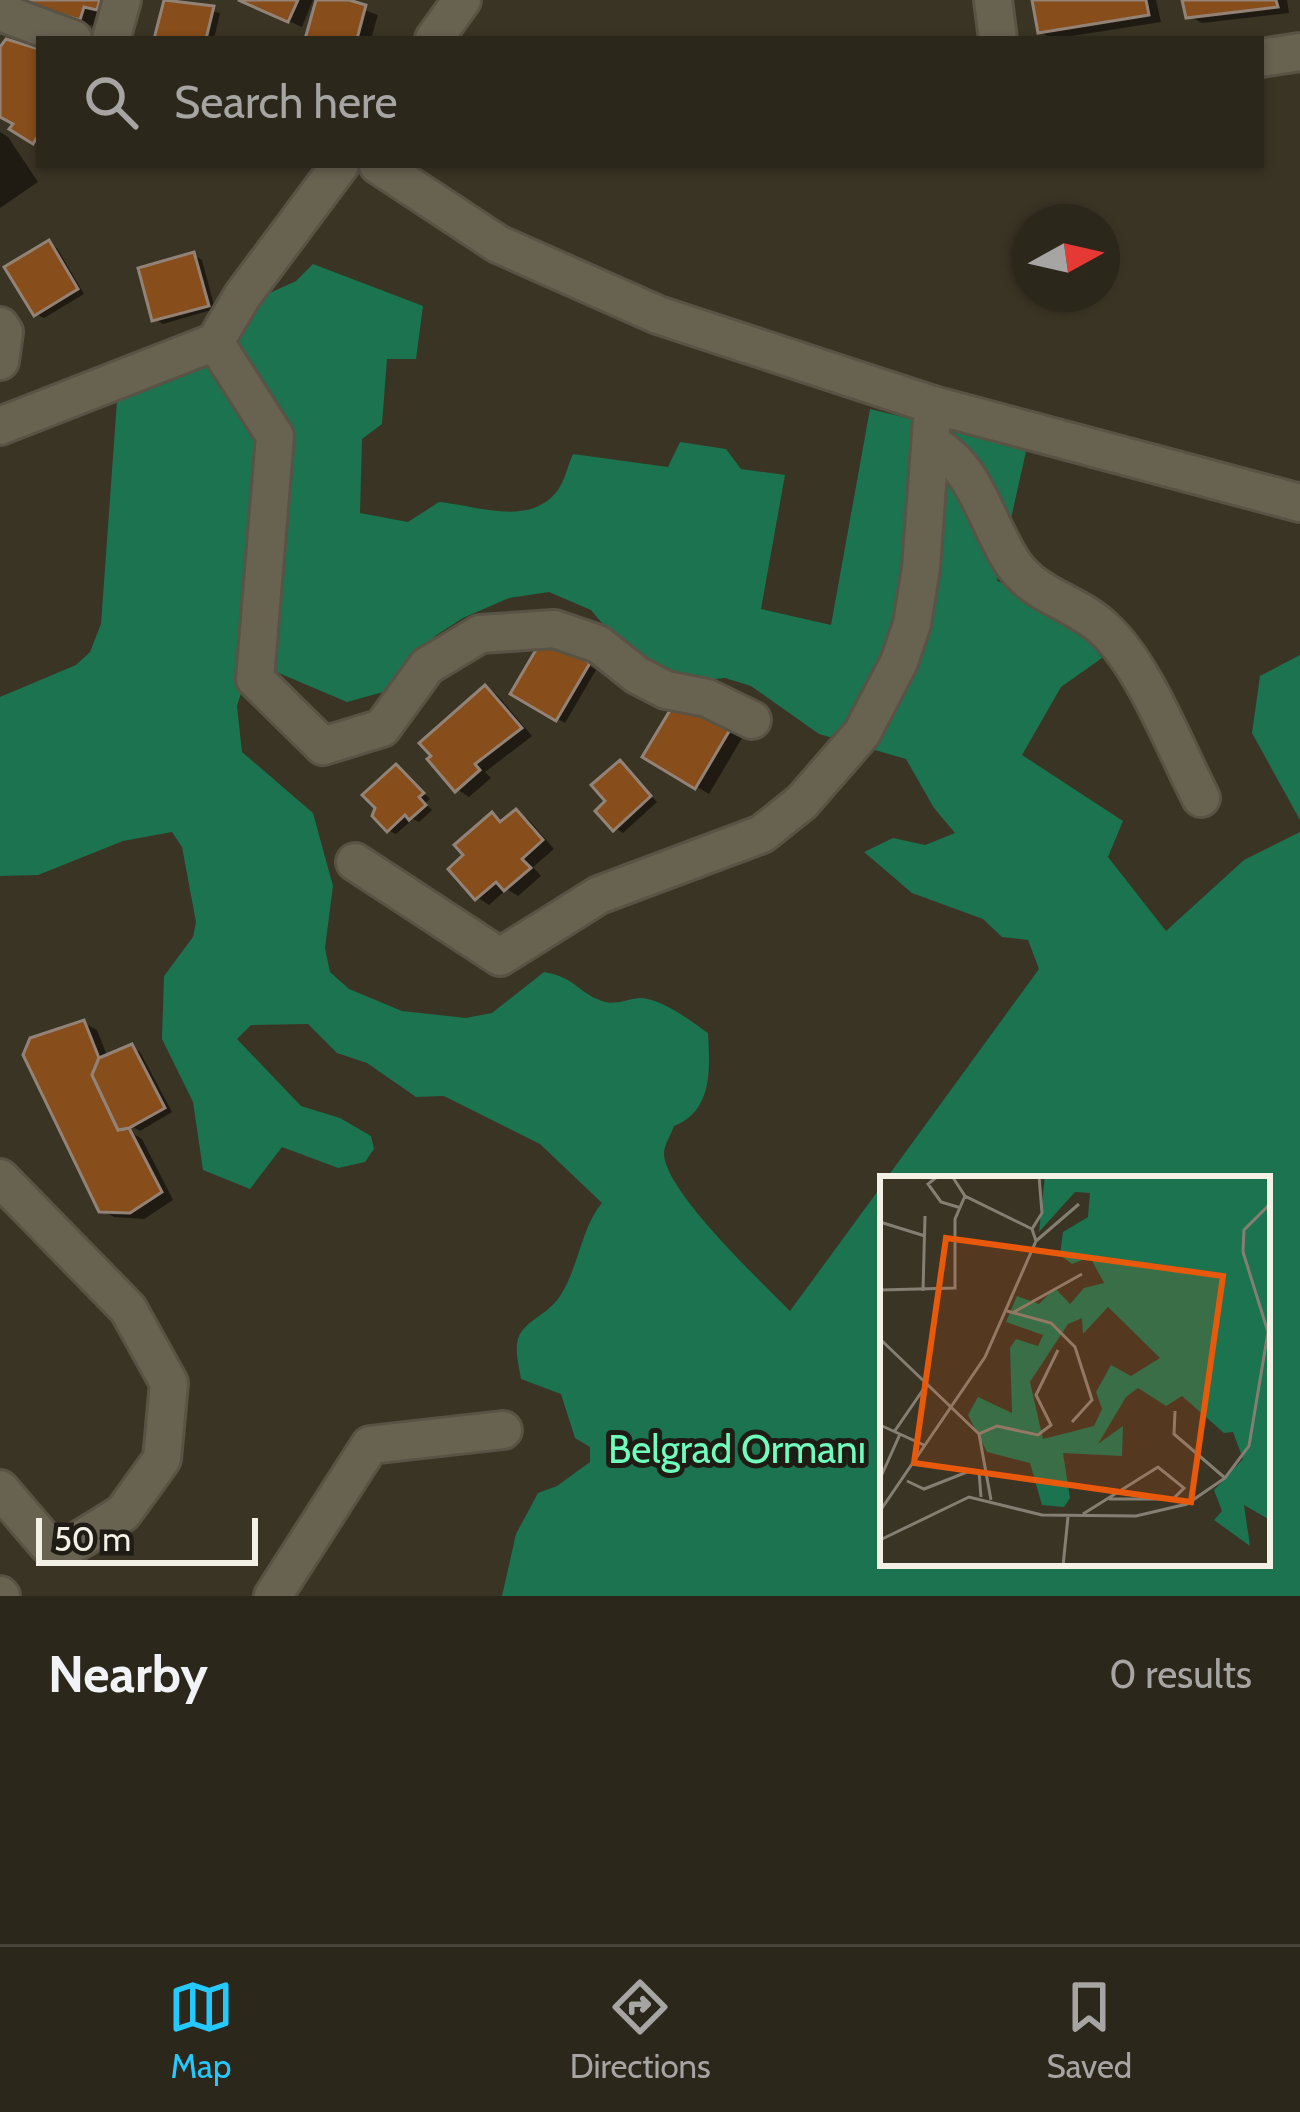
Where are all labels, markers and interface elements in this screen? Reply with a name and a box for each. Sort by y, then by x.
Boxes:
search box [36,36,1264,168]
icon: search [78,69,144,135]
text: Search here [174,75,398,129]
north arrow [1012,204,1120,312]
inset map [880,1176,1270,1566]
park label: Belgrad Ormanı [608,1425,866,1473]
scale bar [36,1512,258,1565]
text: 50 m [54,1519,131,1559]
text: Nearby [48,1643,208,1705]
text: 0 results [1109,1650,1252,1698]
tab: Map [168,1974,234,2086]
tab: Directions [570,1974,711,2086]
tab: Saved [1046,1974,1132,2086]

